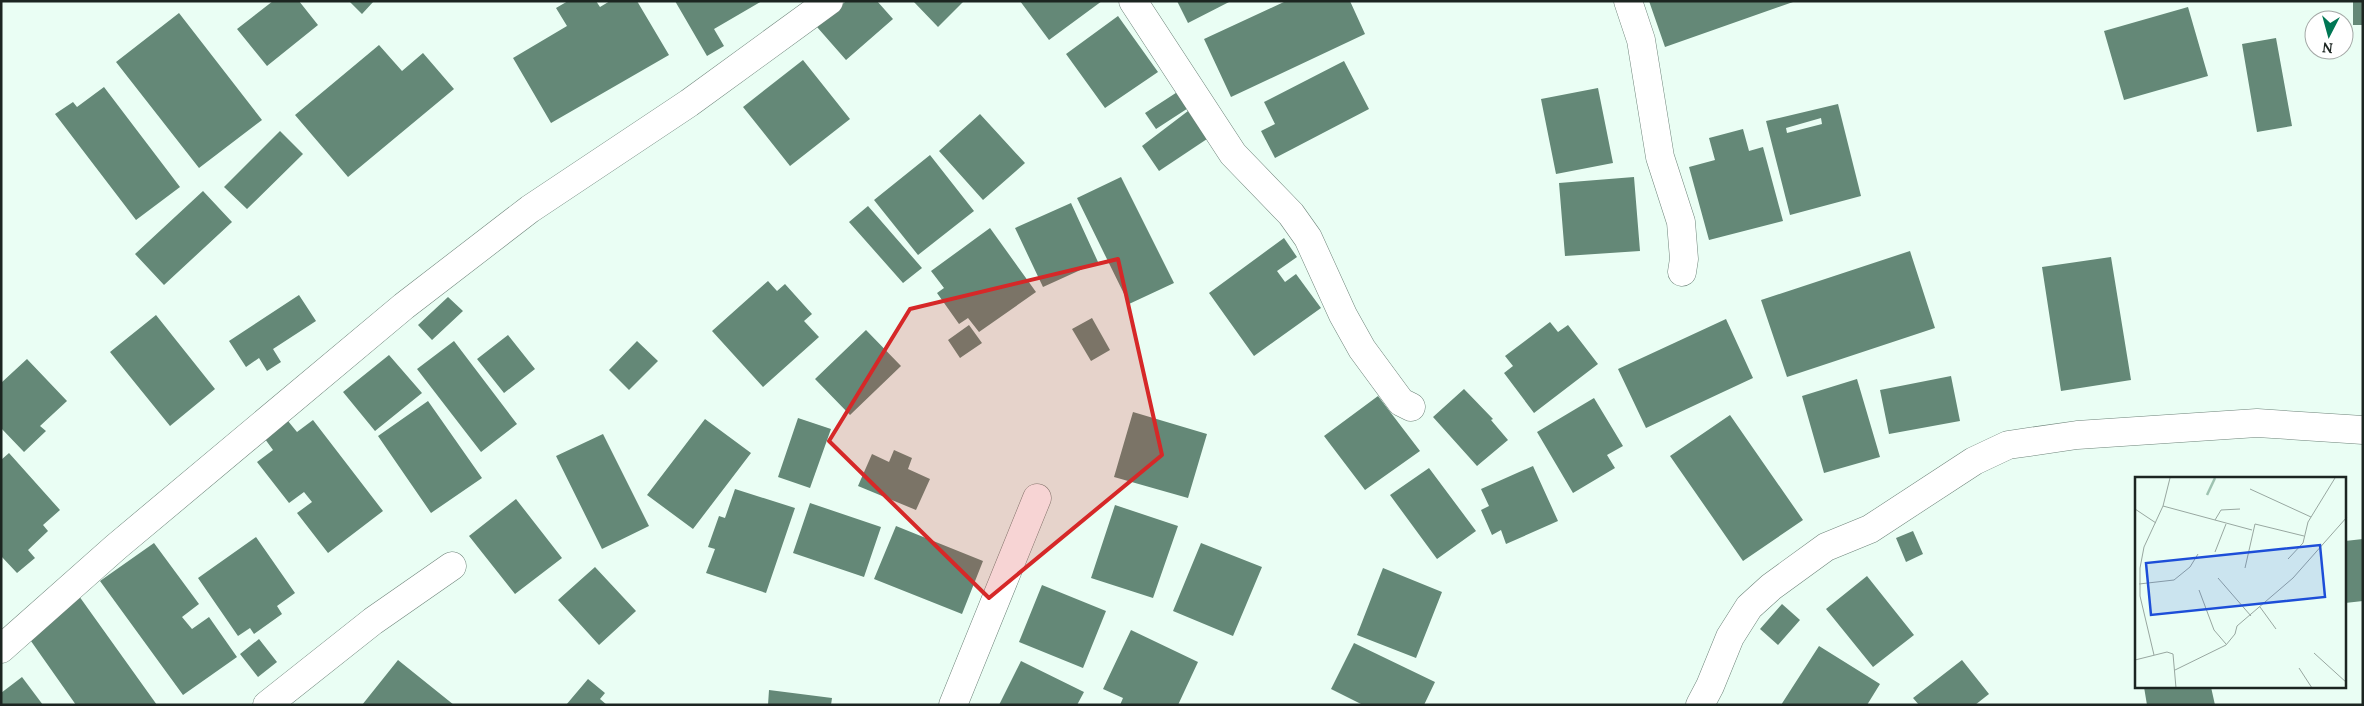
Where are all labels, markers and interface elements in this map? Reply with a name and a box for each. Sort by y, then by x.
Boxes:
north arrow [2304,10,2354,60]
text: N [2321,38,2334,57]
inset map [2135,477,2346,688]

